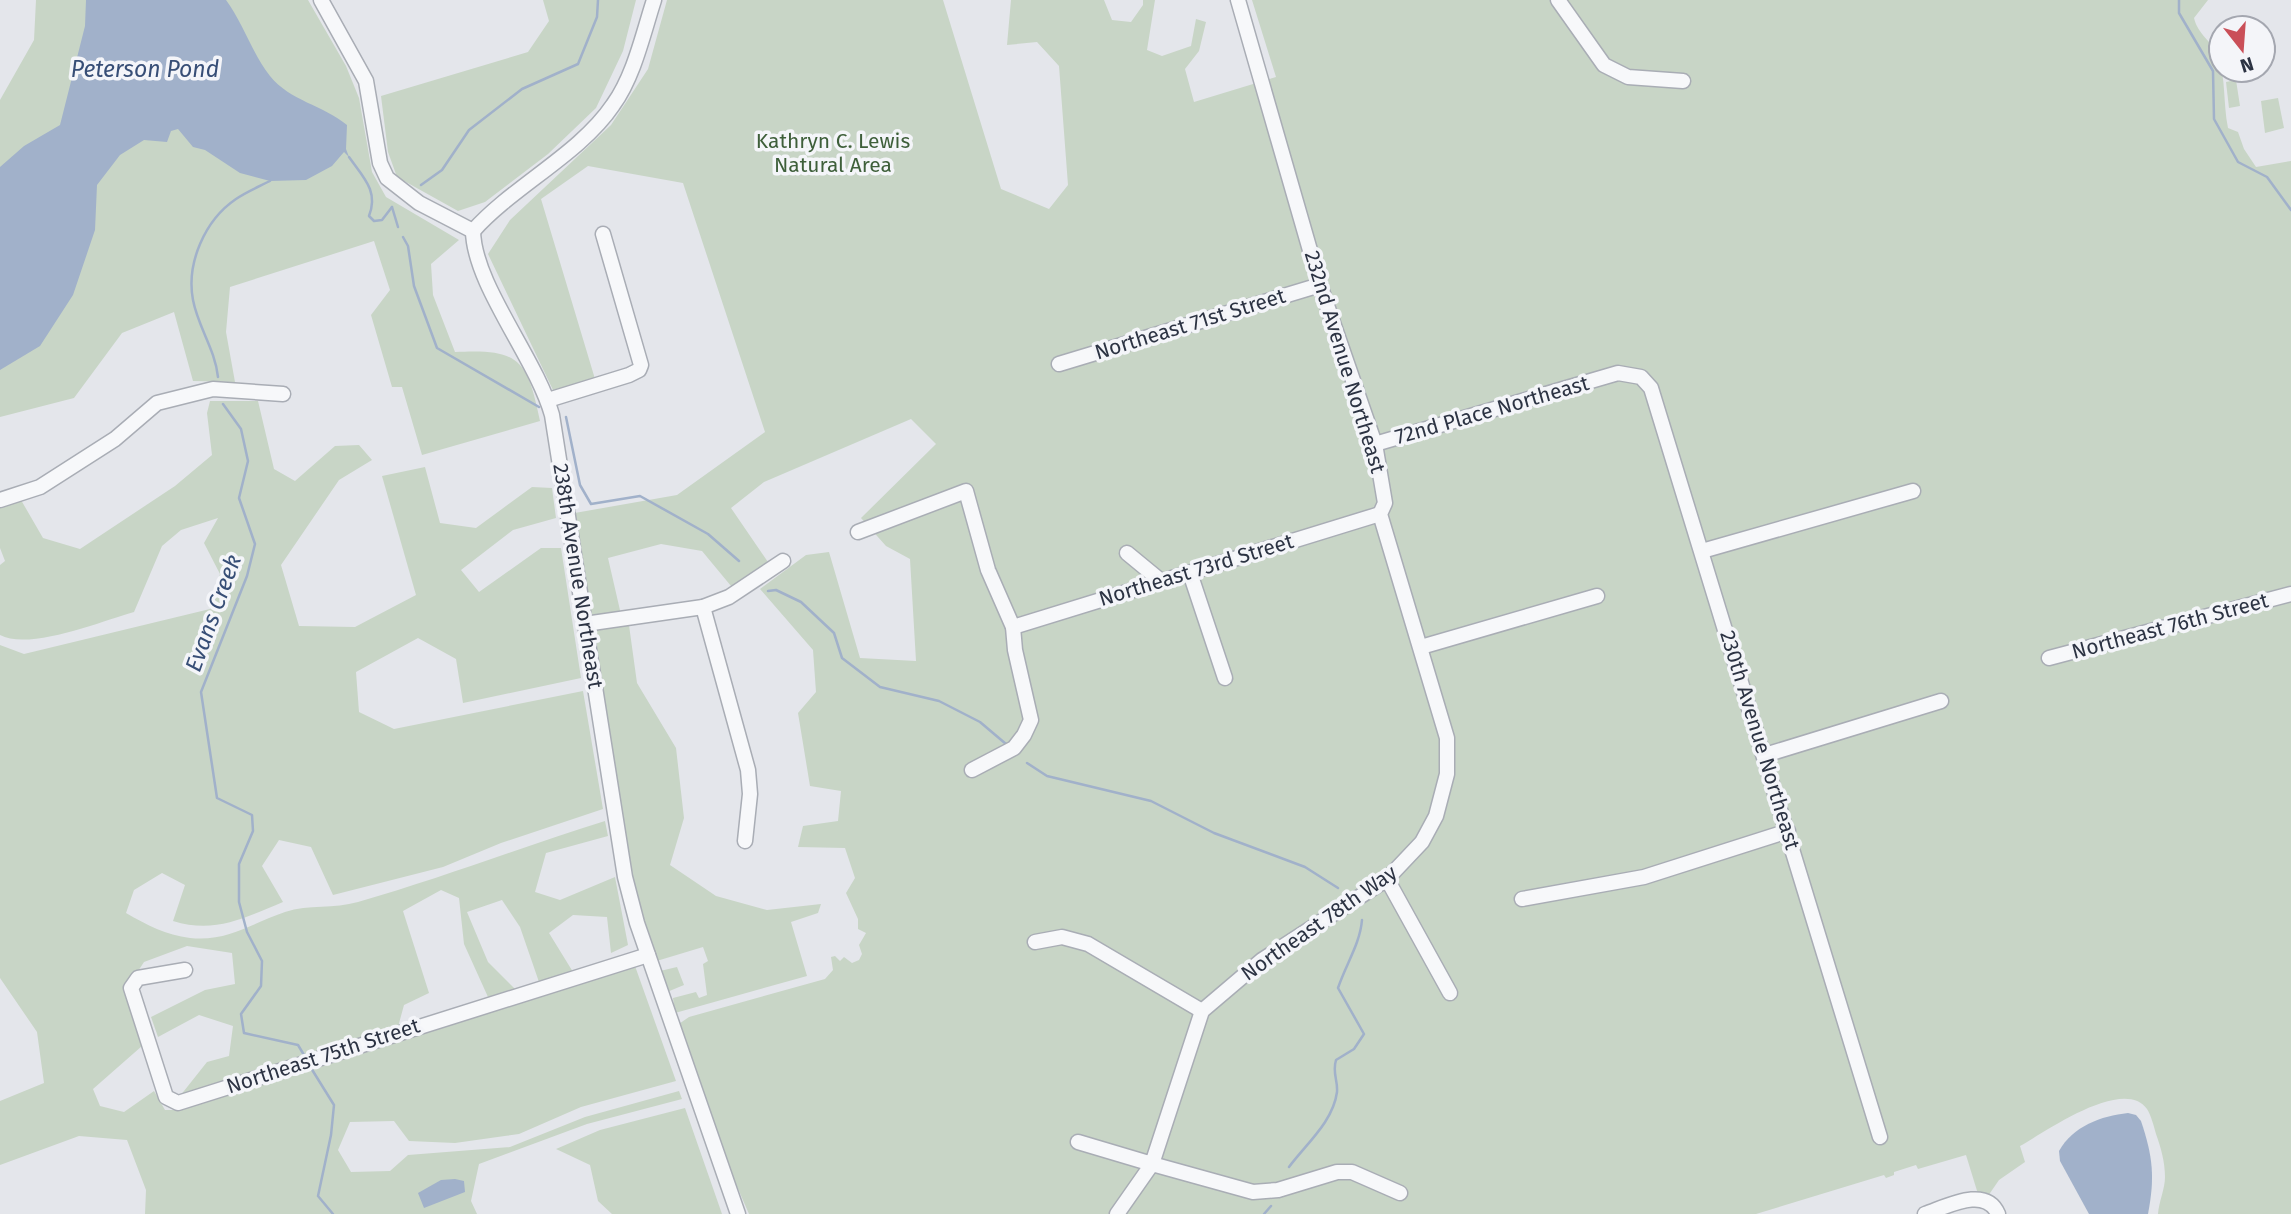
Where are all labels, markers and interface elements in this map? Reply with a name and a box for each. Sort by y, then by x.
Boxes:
north arrow [2207,14,2277,84]
text: N [2237,52,2256,78]
water label: Peterson Pond [71,55,219,83]
park label: Kathryn C. Lewis Natural Area [756,128,910,178]
street label: 232nd Avenue Northeast [1299,248,1391,477]
street label: Northeast 71st Street [1092,283,1289,365]
street label: 72nd Place Northeast [1392,370,1592,450]
street label: 238th Avenue Northeast [547,462,609,691]
street label: Northeast 73rd Street [1096,528,1297,612]
water label: Evans Creek [179,551,247,675]
street label: Northeast 76th Street [2069,587,2272,665]
street label: 230th Avenue Northeast [1714,627,1806,853]
street label: Northeast 78th Way [1236,859,1402,986]
street label: Northeast 75th Street [223,1012,423,1100]

